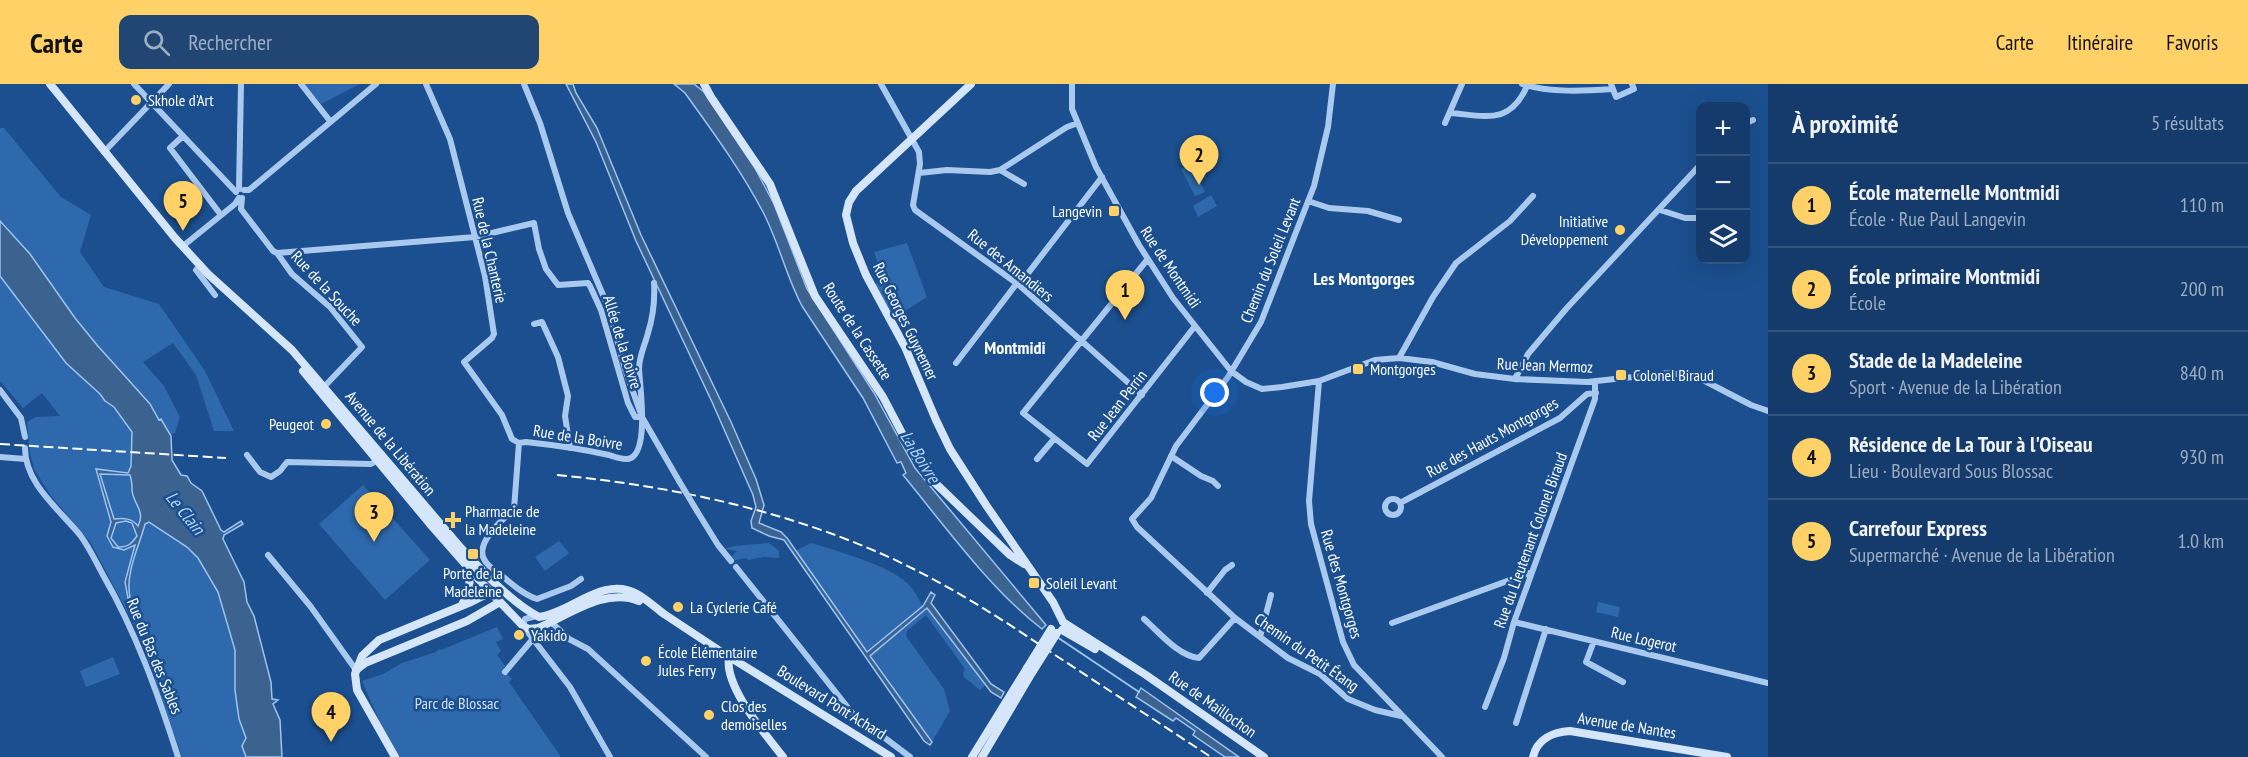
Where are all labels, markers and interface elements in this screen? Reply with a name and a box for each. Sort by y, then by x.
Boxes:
search box [119,15,539,69]
text: Carte [30,24,83,61]
icon: search [140,26,173,59]
text: Rechercher [188,28,272,56]
text: Carte [1996,29,2034,56]
text: Itinéraire [2067,29,2133,56]
text: Favoris [2166,29,2218,56]
place label: Skhole d'Art [148,90,214,110]
marker: Skhole d'Art [129,93,143,107]
map controls [1696,102,1750,264]
button: + [1696,102,1750,156]
text: À proximité [1792,107,1899,140]
text: 5 résultats [2151,110,2224,136]
pin: 2 [1180,135,1218,185]
button: − [1696,156,1750,210]
text: École maternelle Montmidi [1849,178,2060,206]
pin: 5 [164,182,202,231]
text: 1 [1807,192,1816,218]
text: 110 m [2180,192,2224,218]
street label: Chemin du Soleil Levant [1236,194,1305,326]
street label: Rue de la Chanterie [468,195,512,305]
place label: Langevin [1052,201,1102,221]
marker: Langevin [1107,204,1121,218]
text: École · Rue Paul Langevin [1849,206,2026,232]
button: layers [1696,210,1750,264]
place label: Initiative Développement [1521,211,1609,249]
street label: Rue de Montmidi [1136,222,1206,312]
marker: Initiative Développement [1613,223,1627,237]
street label: Rue des Amandiers [964,224,1058,306]
street label: Rue de la Souche [287,246,367,330]
street label: Rue Georges Guynemer [869,259,943,384]
text: École primaire Montmidi [1849,262,2040,290]
district label: Les Montgorges [1313,267,1415,290]
pin: 1 [1106,270,1144,320]
text: 2 [1807,276,1816,302]
text: 200 m [2180,276,2224,302]
street label: Route de la Cassette [819,279,897,383]
text: École [1849,290,1886,316]
street label: Allée de la Boivre [599,293,647,391]
district label: Montmidi [984,336,1046,359]
text: Stade de la Madeleine [1849,346,2022,374]
street label: Rue Jean Mermoz [1497,353,1594,377]
place label: Montgorges [1370,359,1436,379]
text: 3 [1807,360,1816,386]
text: 840 m [2180,360,2224,386]
marker: Montgorges [1351,362,1365,376]
place label: Colonel Biraud [1633,365,1714,385]
street label: Rue Jean Perrin [1083,366,1151,444]
marker: Colonel Biraud [1614,368,1628,382]
text: Sport · Avenue de la Libération [1849,374,2062,400]
your location [1200,378,1229,407]
street label: Avenue de la Libération [341,387,441,499]
street label: Rue des Hauts Montgorges [1423,392,1561,482]
place label: Peugeot [269,414,315,434]
marker: Peugeot [319,417,333,431]
street label: Rue de la Boivre [532,420,624,454]
water label: La Boivre [895,426,946,489]
text: Résidence de La Tour à l'Oiseau [1849,430,2092,458]
text: 4 [1807,444,1816,470]
text: 930 m [2180,444,2224,470]
street label: Rue du Lieutenant Colonel Biraud [1489,449,1571,631]
text: Lieu · Boulevard Sous Blossac [1849,458,2053,484]
water label: Le Clain [161,486,211,540]
pin: 3 [354,492,394,542]
place label: Pharmacie de la Madeleine [465,501,540,539]
marker: Pharmacie de la Madeleine [446,513,460,527]
text: Carrefour Express [1849,514,1987,542]
street label: Rue des Montgorges [1317,527,1367,641]
text: 5 [1807,528,1816,554]
text: 1.0 km [2177,528,2224,554]
text: Supermarché · Avenue de la Libération [1849,542,2115,568]
marker: Porte de la Madeleine [466,547,480,561]
place label: Porte de la Madeleine [443,563,503,601]
place label: Soleil Levant [1046,573,1118,593]
marker: Soleil Levant [1027,576,1041,590]
street label: Rue du Bas des Sables [123,595,187,717]
place label: La Cyclerie Café [690,597,777,617]
marker: La Cyclerie Café [671,600,685,614]
street label: Chemin du Petit Étang [1251,608,1363,696]
street label: Rue Logerot [1609,622,1679,656]
place label: Yakido [531,625,567,645]
marker: Yakido [512,628,526,642]
place label: École Élémentaire Jules Ferry [657,642,757,680]
marker: École Élémentaire Jules Ferry [639,654,653,668]
street label: Boulevard Pont Achard [774,660,890,744]
street label: Rue de Maillochon [1165,666,1261,742]
pin: 4 [312,692,350,742]
park label: Parc de Blossac [415,693,499,713]
place label: Clos des demoiselles [721,696,787,734]
street label: Avenue de Nantes [1576,707,1678,743]
marker: Clos des demoiselles [702,708,716,722]

